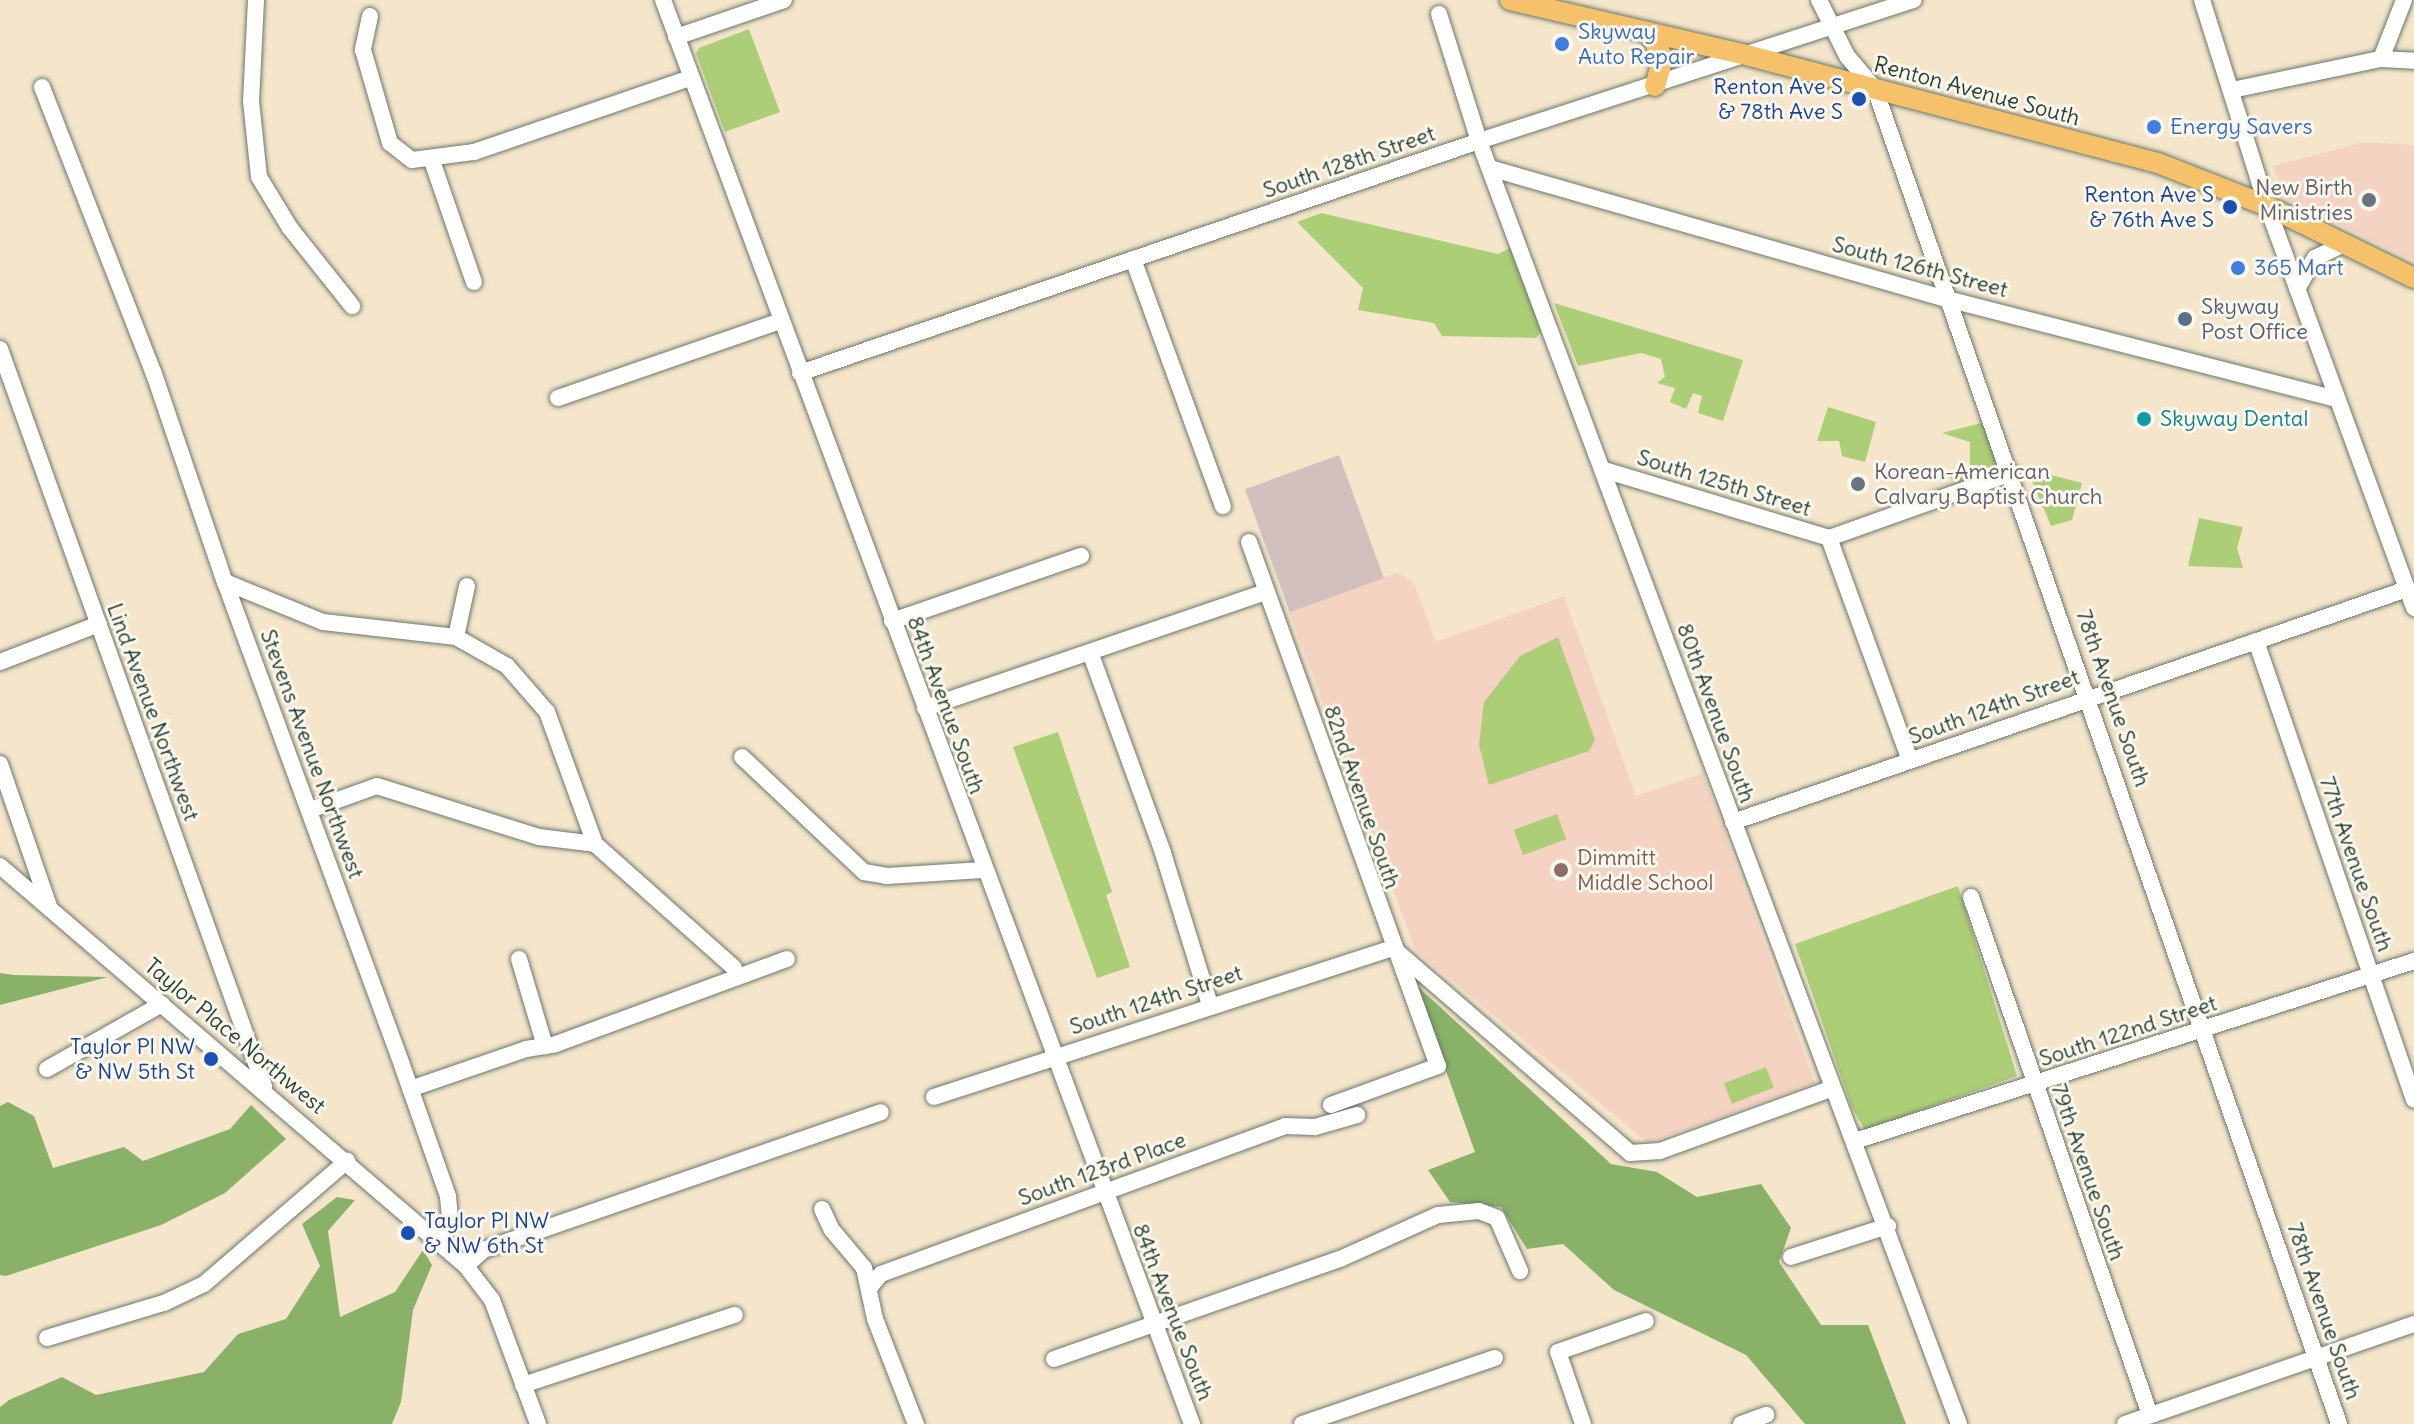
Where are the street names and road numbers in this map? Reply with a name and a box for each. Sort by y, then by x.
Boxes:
street label: Renton Avenue South [1871,51,2083,131]
street label: South 128th Street [1259,120,1439,204]
street label: South 126th Street [1829,231,2011,303]
street label: South 125th Street [1634,444,1814,522]
street label: Lind Avenue Northwest [101,600,205,824]
street label: 78th Avenue South [2070,606,2156,790]
street label: 84th Avenue South [902,613,990,797]
street label: 80th Avenue South [1671,620,1761,806]
street label: Stevens Avenue Northwest [255,626,369,882]
street label: South 124th Street [1905,664,2083,750]
street label: 82nd Avenue South [1318,702,1406,892]
street label: 77th Avenue South [2314,773,2398,955]
street label: Taylor Place Northwest [139,953,331,1119]
street label: South 124th Street [1066,960,1246,1040]
street label: South 122nd Street [2036,990,2220,1072]
street label: 79th Avenue South [2045,1080,2131,1264]
street label: South 123rd Place [1015,1126,1189,1212]
street label: 78th Avenue South [2281,1219,2367,1403]
street label: 84th Avenue South [1127,1220,1219,1404]

